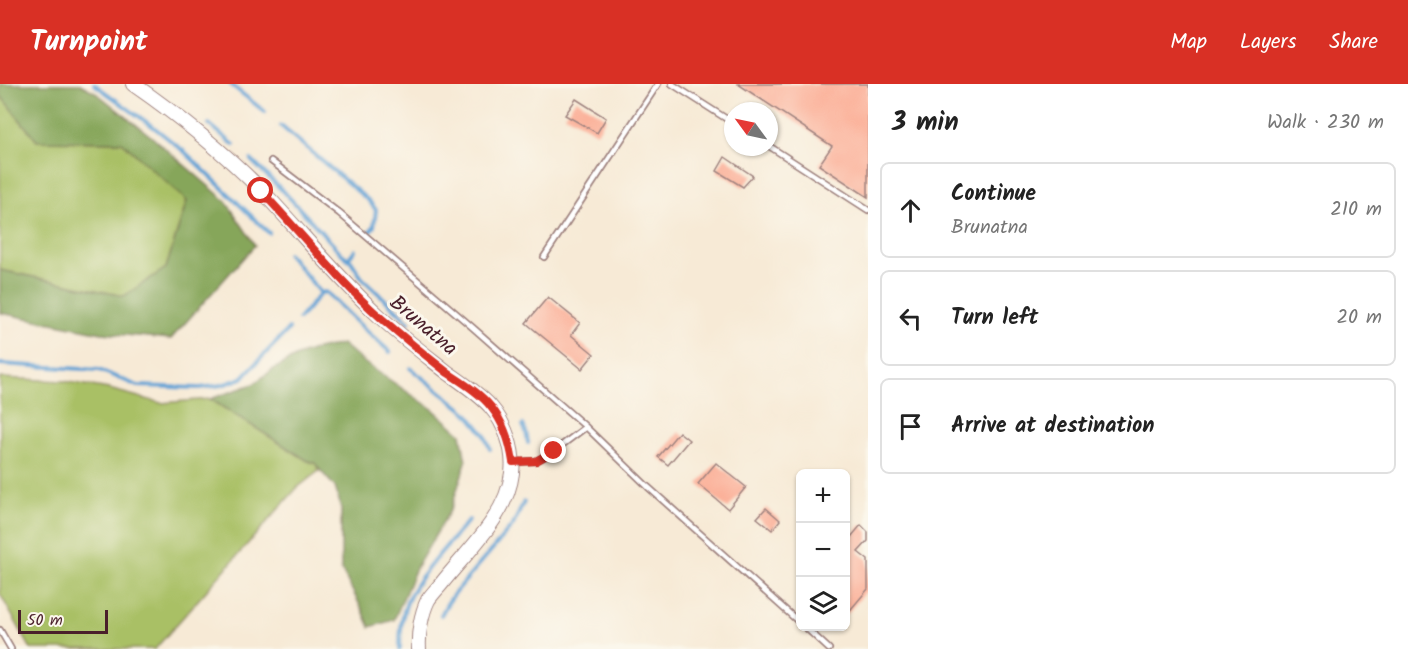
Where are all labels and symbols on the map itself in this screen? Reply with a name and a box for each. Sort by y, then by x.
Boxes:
north arrow [724,102,778,156]
route start [247,177,273,203]
street label: Brunatna [382,288,465,365]
route end [540,437,566,463]
scale bar [18,607,108,634]

